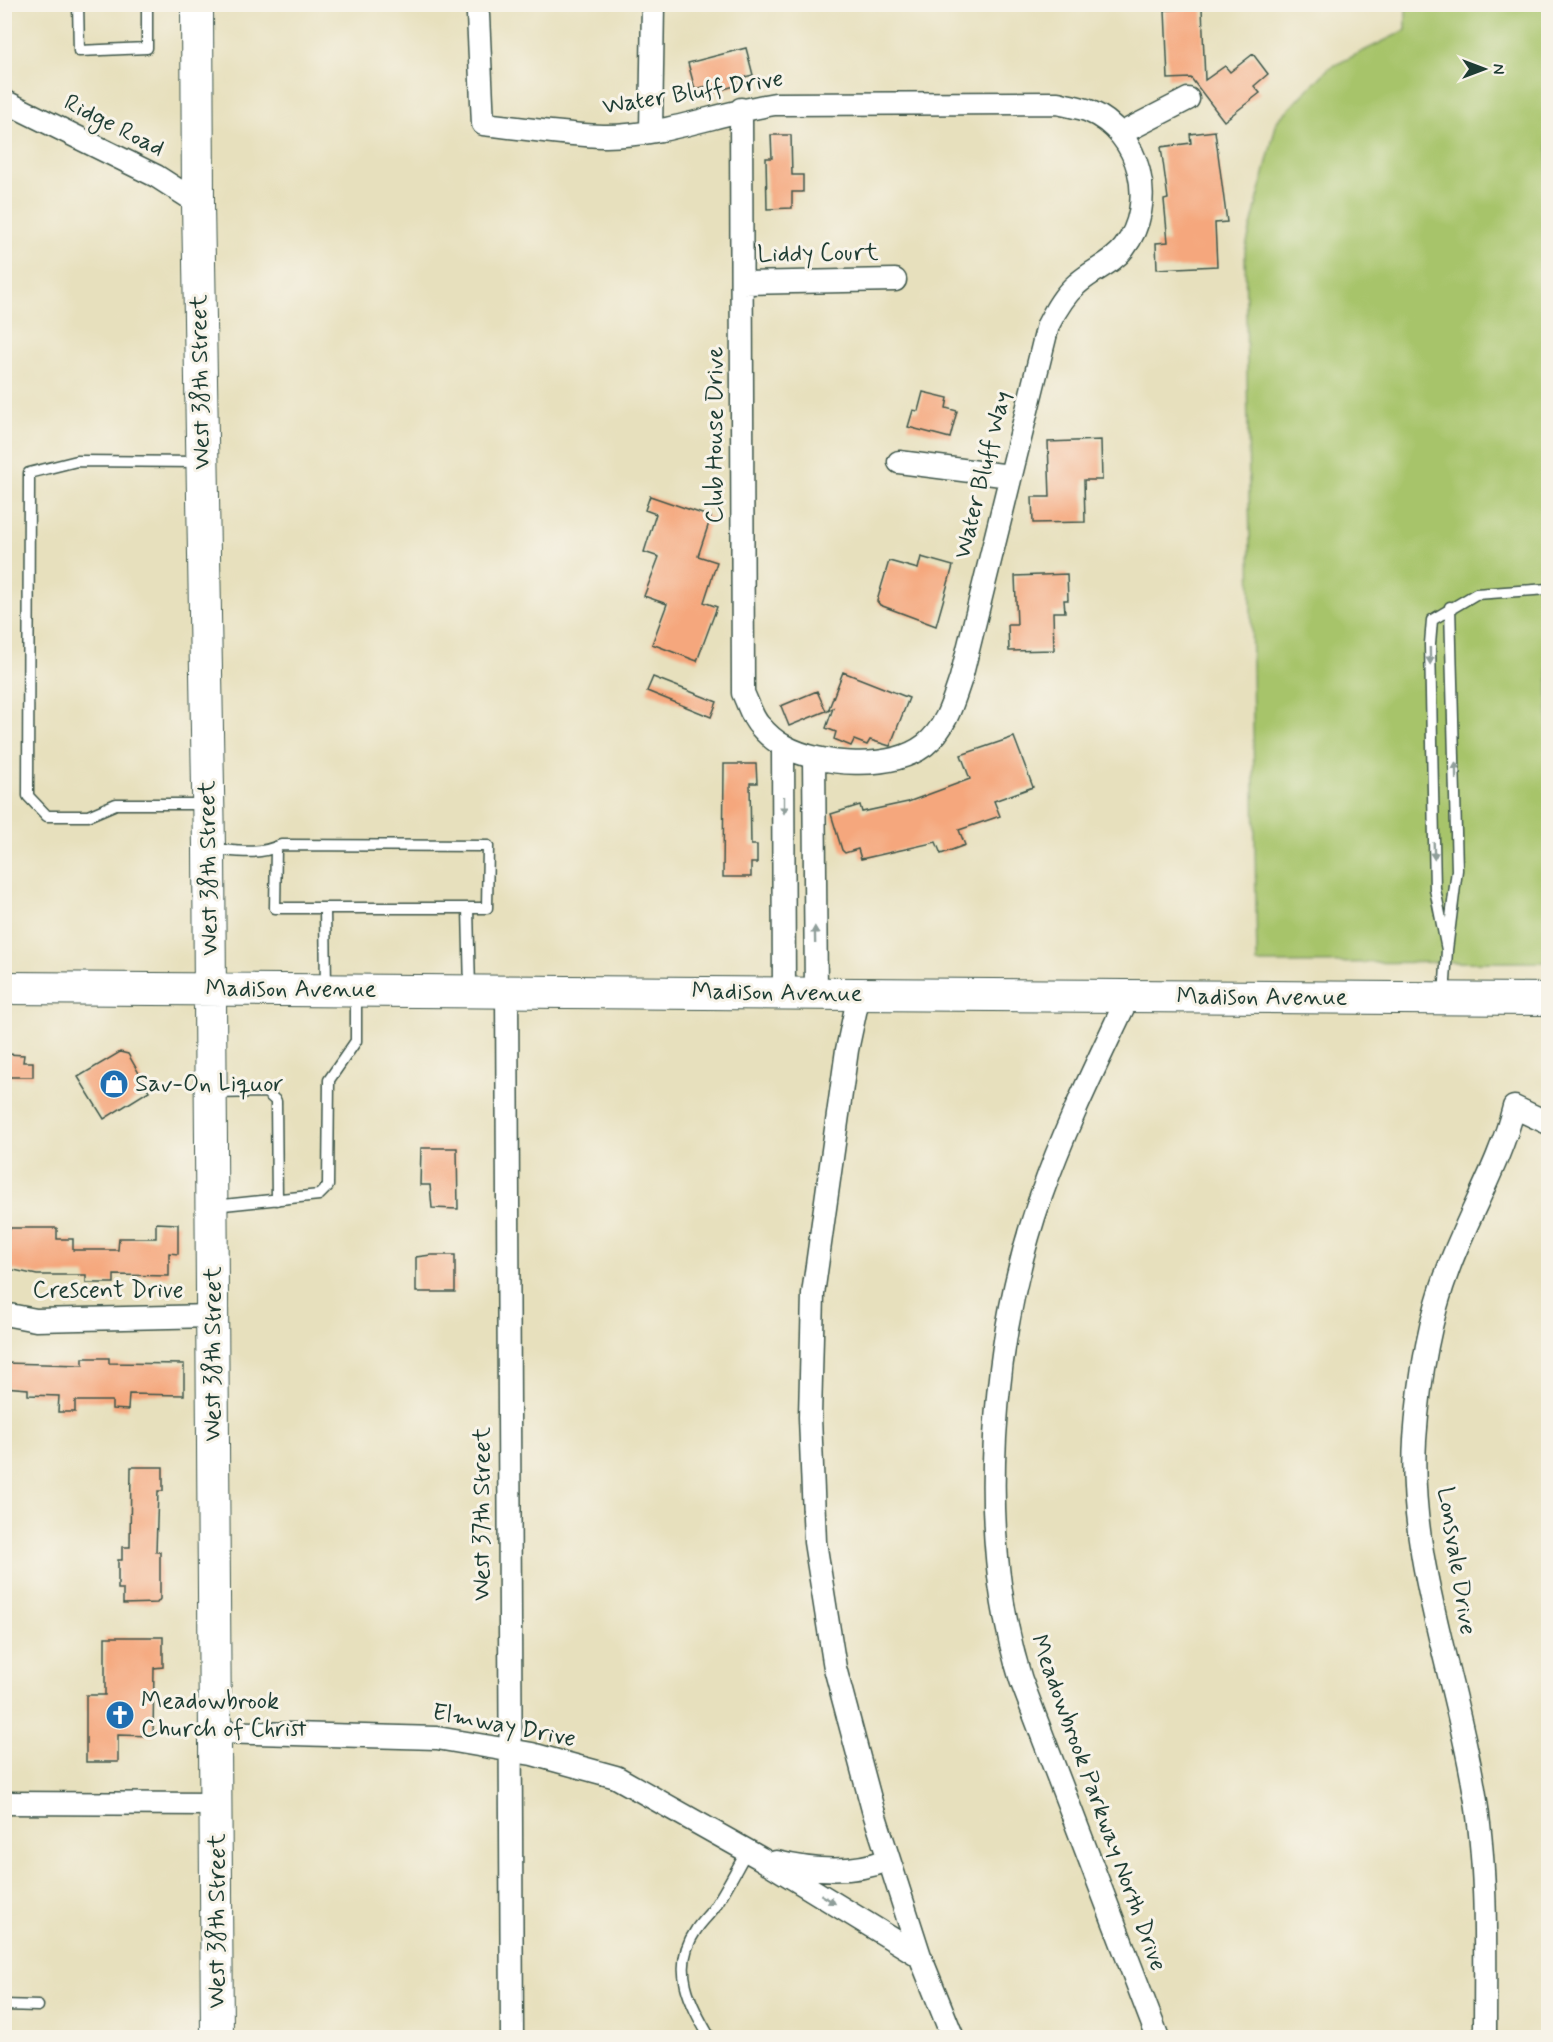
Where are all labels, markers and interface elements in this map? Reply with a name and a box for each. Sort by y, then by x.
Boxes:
north arrow [1454,39,1514,99]
street label: Water Bluff Drive [600,63,786,123]
text: N [1487,64,1508,74]
street label: Ridge Road [58,87,170,166]
street label: Liddy Court [757,237,879,271]
street label: West 38th Street [184,294,218,470]
street label: Club House Drive [700,346,731,524]
street label: Water Bluff Way [947,388,1019,562]
one-way arrow [1425,646,1435,665]
one-way arrow [1451,762,1460,781]
street label: West 38th Street [192,780,226,956]
one-way arrow [779,795,789,814]
one-way arrow [1430,841,1439,860]
one-way arrow [811,925,820,944]
street label: Madison Avenue [206,974,377,1005]
street label: Madison Avenue [691,976,863,1010]
street label: Madison Avenue [1177,982,1348,1013]
shop icon: Sav-On Liquor [98,1068,130,1100]
place label: Sav-On Liquor [135,1069,284,1100]
street label: West 38th Street [198,1266,229,1442]
street label: Crescent Drive [32,1275,184,1306]
street label: West 37th Street [467,1427,498,1601]
street label: Lonsvale Drive [1429,1485,1483,1637]
street label: Meadowbrook Parkway North Drive [1023,1630,1173,1976]
place label: Meadowbrook Church of Christ [141,1686,307,1745]
street label: Elmway Drive [430,1697,578,1755]
church icon: Meadowbrook Church of Christ [104,1699,136,1731]
street label: West 38th Street [202,1833,233,2009]
one-way arrow [820,1894,836,1905]

